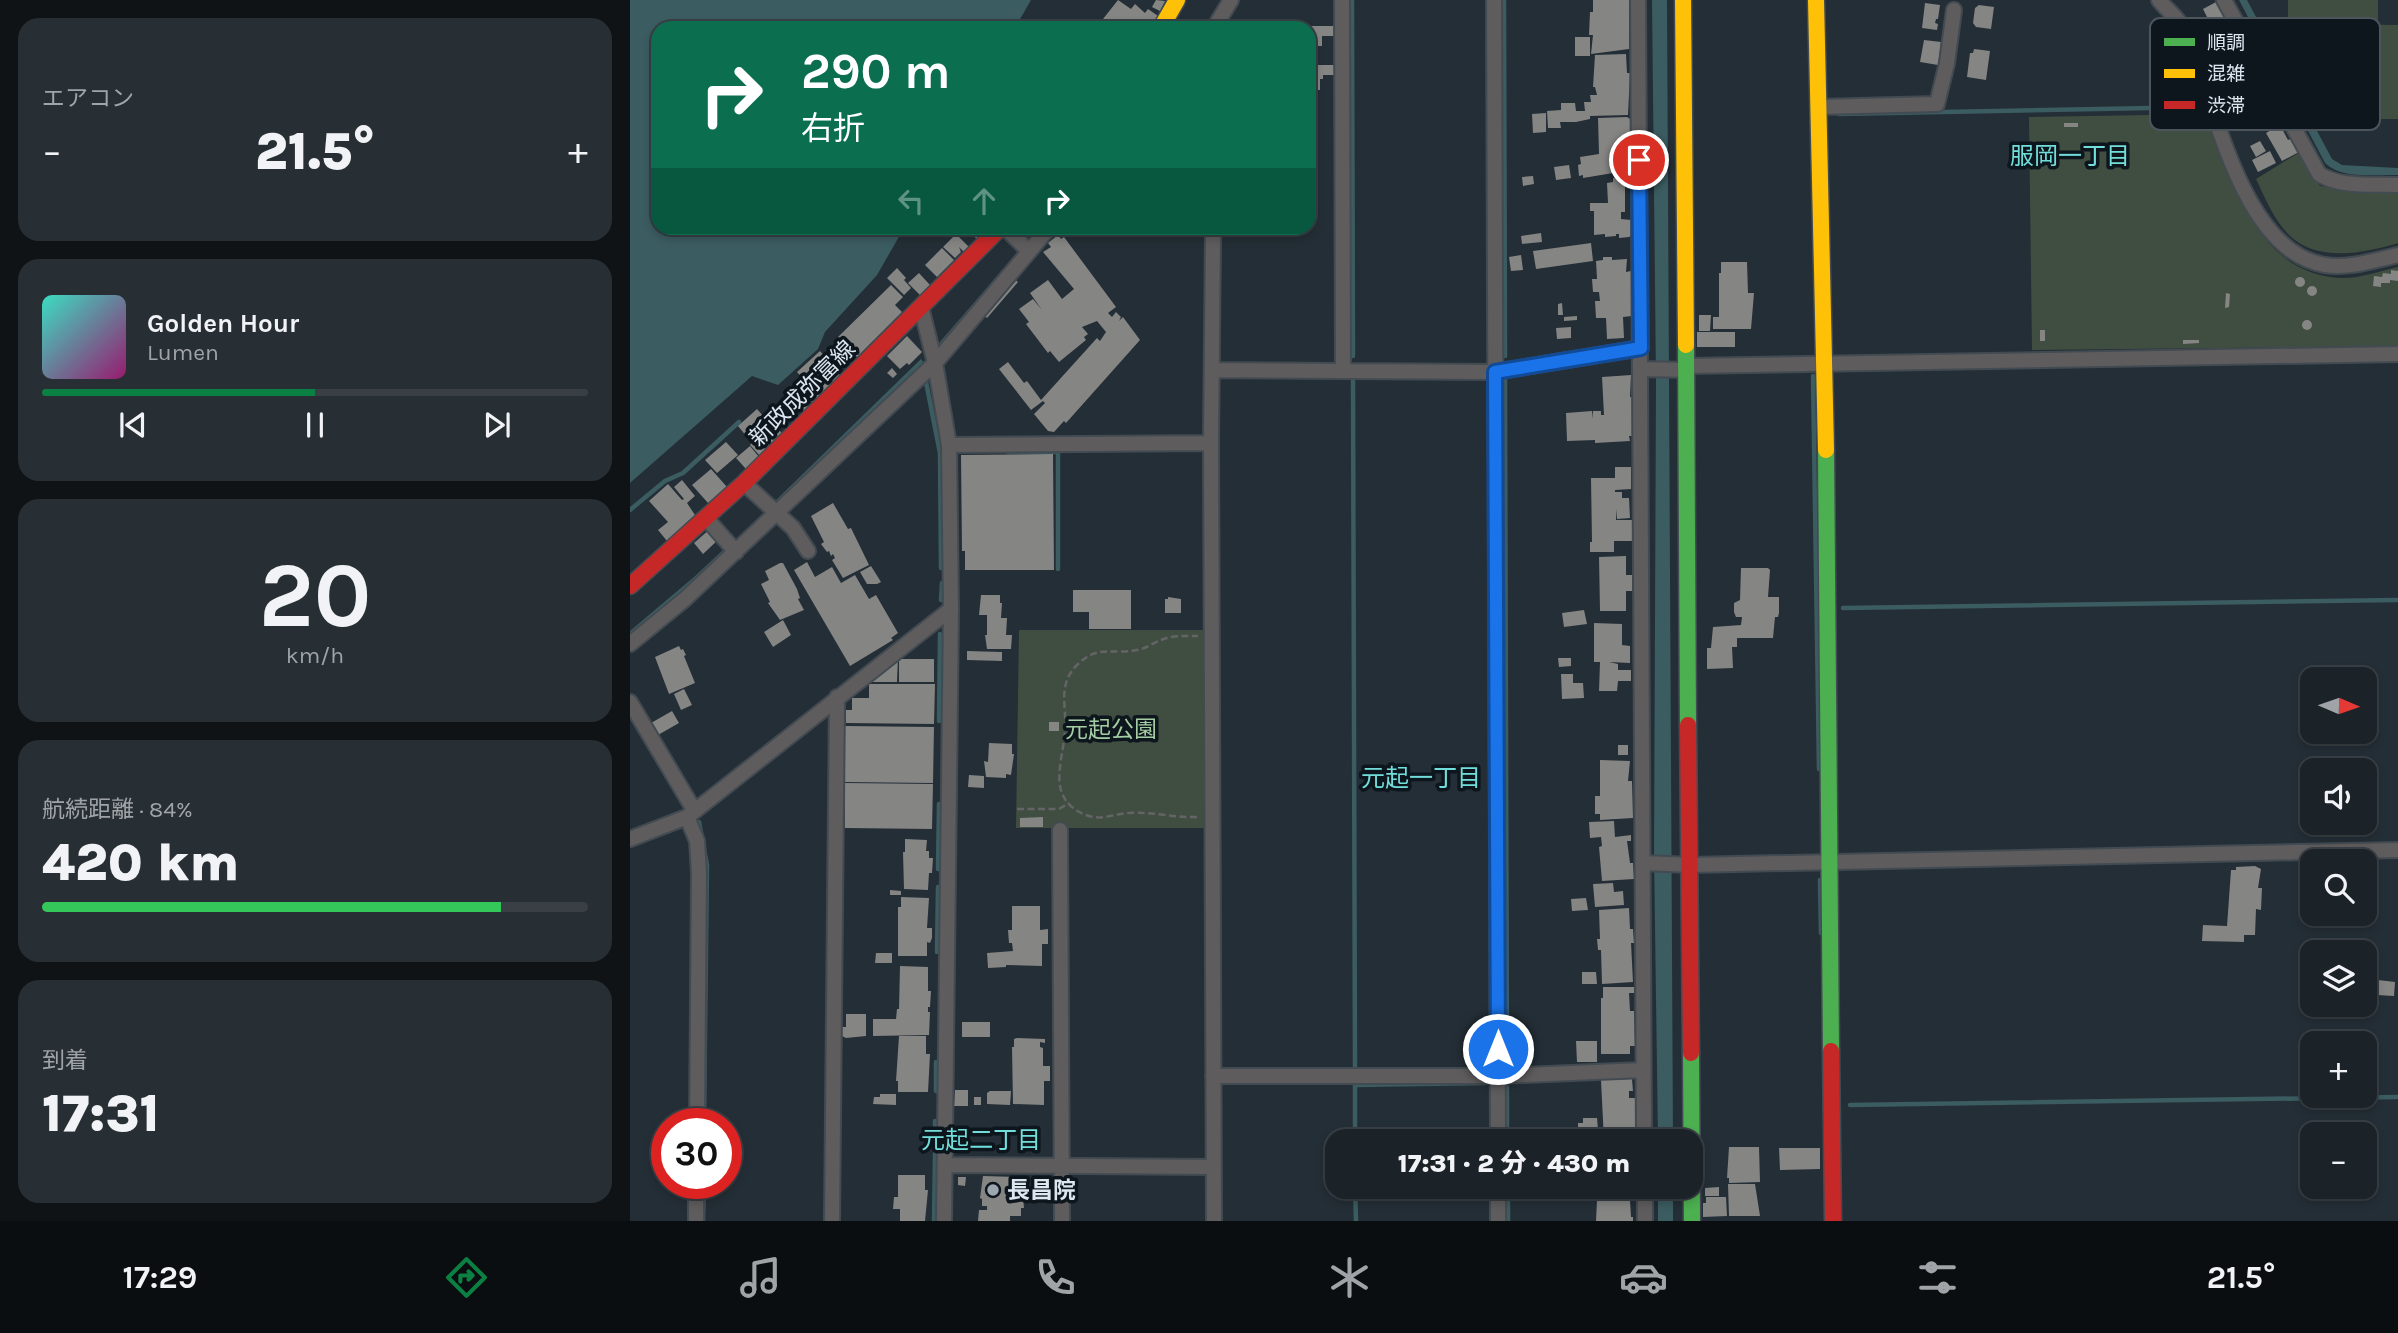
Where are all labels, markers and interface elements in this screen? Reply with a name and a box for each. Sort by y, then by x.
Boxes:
legend [2150,18,2380,130]
text: 順調 [2207,32,2245,54]
text: 290 m [801,43,950,100]
icon: right [686,49,777,140]
text: 混雑 [2207,63,2245,85]
text: エアコン [42,85,134,112]
text: 渋滞 [2207,95,2245,117]
text: 右折 [801,110,865,147]
text: 21.5° [255,121,375,182]
text: − [42,129,62,174]
text: + [568,129,588,174]
pin [1609,130,1669,190]
icon: arrive [1620,141,1658,179]
district label: 服岡一丁目 [2010,142,2130,170]
icon: left [892,182,930,220]
icon: ahead [965,182,1003,220]
icon: right [1038,182,1076,220]
text: Golden Hour [147,308,299,339]
street label: 新政成弥富線 [744,335,861,452]
text: Lumen [147,339,219,366]
icon: previous [114,406,152,444]
icon: pause [296,406,334,444]
icon: next [478,406,516,444]
text: 20 [259,543,371,649]
text: km/h [286,642,344,669]
north arrow [2300,667,2376,744]
map controls [2300,667,2377,1199]
park label: 元起公園 [1065,716,1157,743]
button: sound [2300,758,2377,835]
district label: 元起一丁目 [1361,764,1481,792]
text: 航続距離 · 84% [42,796,193,823]
text: 420 km [42,832,239,893]
button: search [2300,849,2377,926]
button: layers [2300,940,2377,1017]
position arrow [1461,1012,1535,1086]
button: + [2300,1031,2377,1108]
text: 到着 [42,1047,88,1074]
text: 17:31 [42,1083,160,1144]
speed limit sign: 30 [651,1108,742,1199]
button: − [2300,1122,2377,1199]
district label: 元起二丁目 [921,1126,1041,1154]
text: 17:31 · 2 分 · 430 m [1398,1148,1630,1179]
place label: 長昌院 [1007,1177,1076,1204]
marker: 長昌院 [985,1182,1001,1198]
icon: directions [442,1253,491,1302]
icon: music [736,1253,785,1302]
icon: phone [1031,1253,1080,1302]
icon: climate [1325,1253,1374,1302]
icon: car [1619,1253,1668,1302]
icon: filters [1913,1253,1962,1302]
text: 17:29 [123,1259,197,1296]
text: 21.5° [2207,1259,2275,1296]

